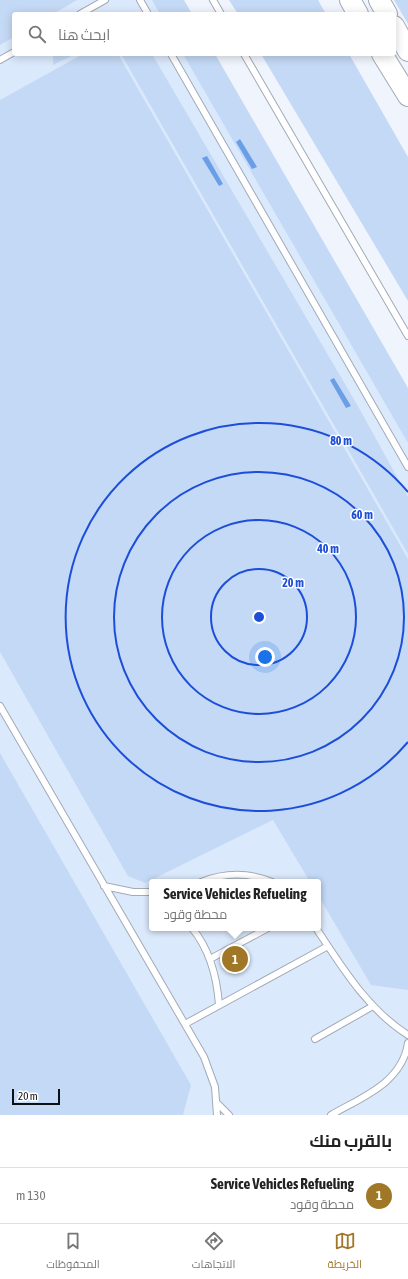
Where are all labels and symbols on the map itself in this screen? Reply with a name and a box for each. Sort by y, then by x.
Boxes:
text: 80 m [330,434,352,448]
text: 60 m [351,508,373,522]
text: 40 m [316,542,339,556]
text: 20 m [282,576,304,590]
centre of rings [252,610,266,624]
your location [255,647,275,667]
pin: 1 [222,944,248,974]
scale bar [12,1087,60,1106]

